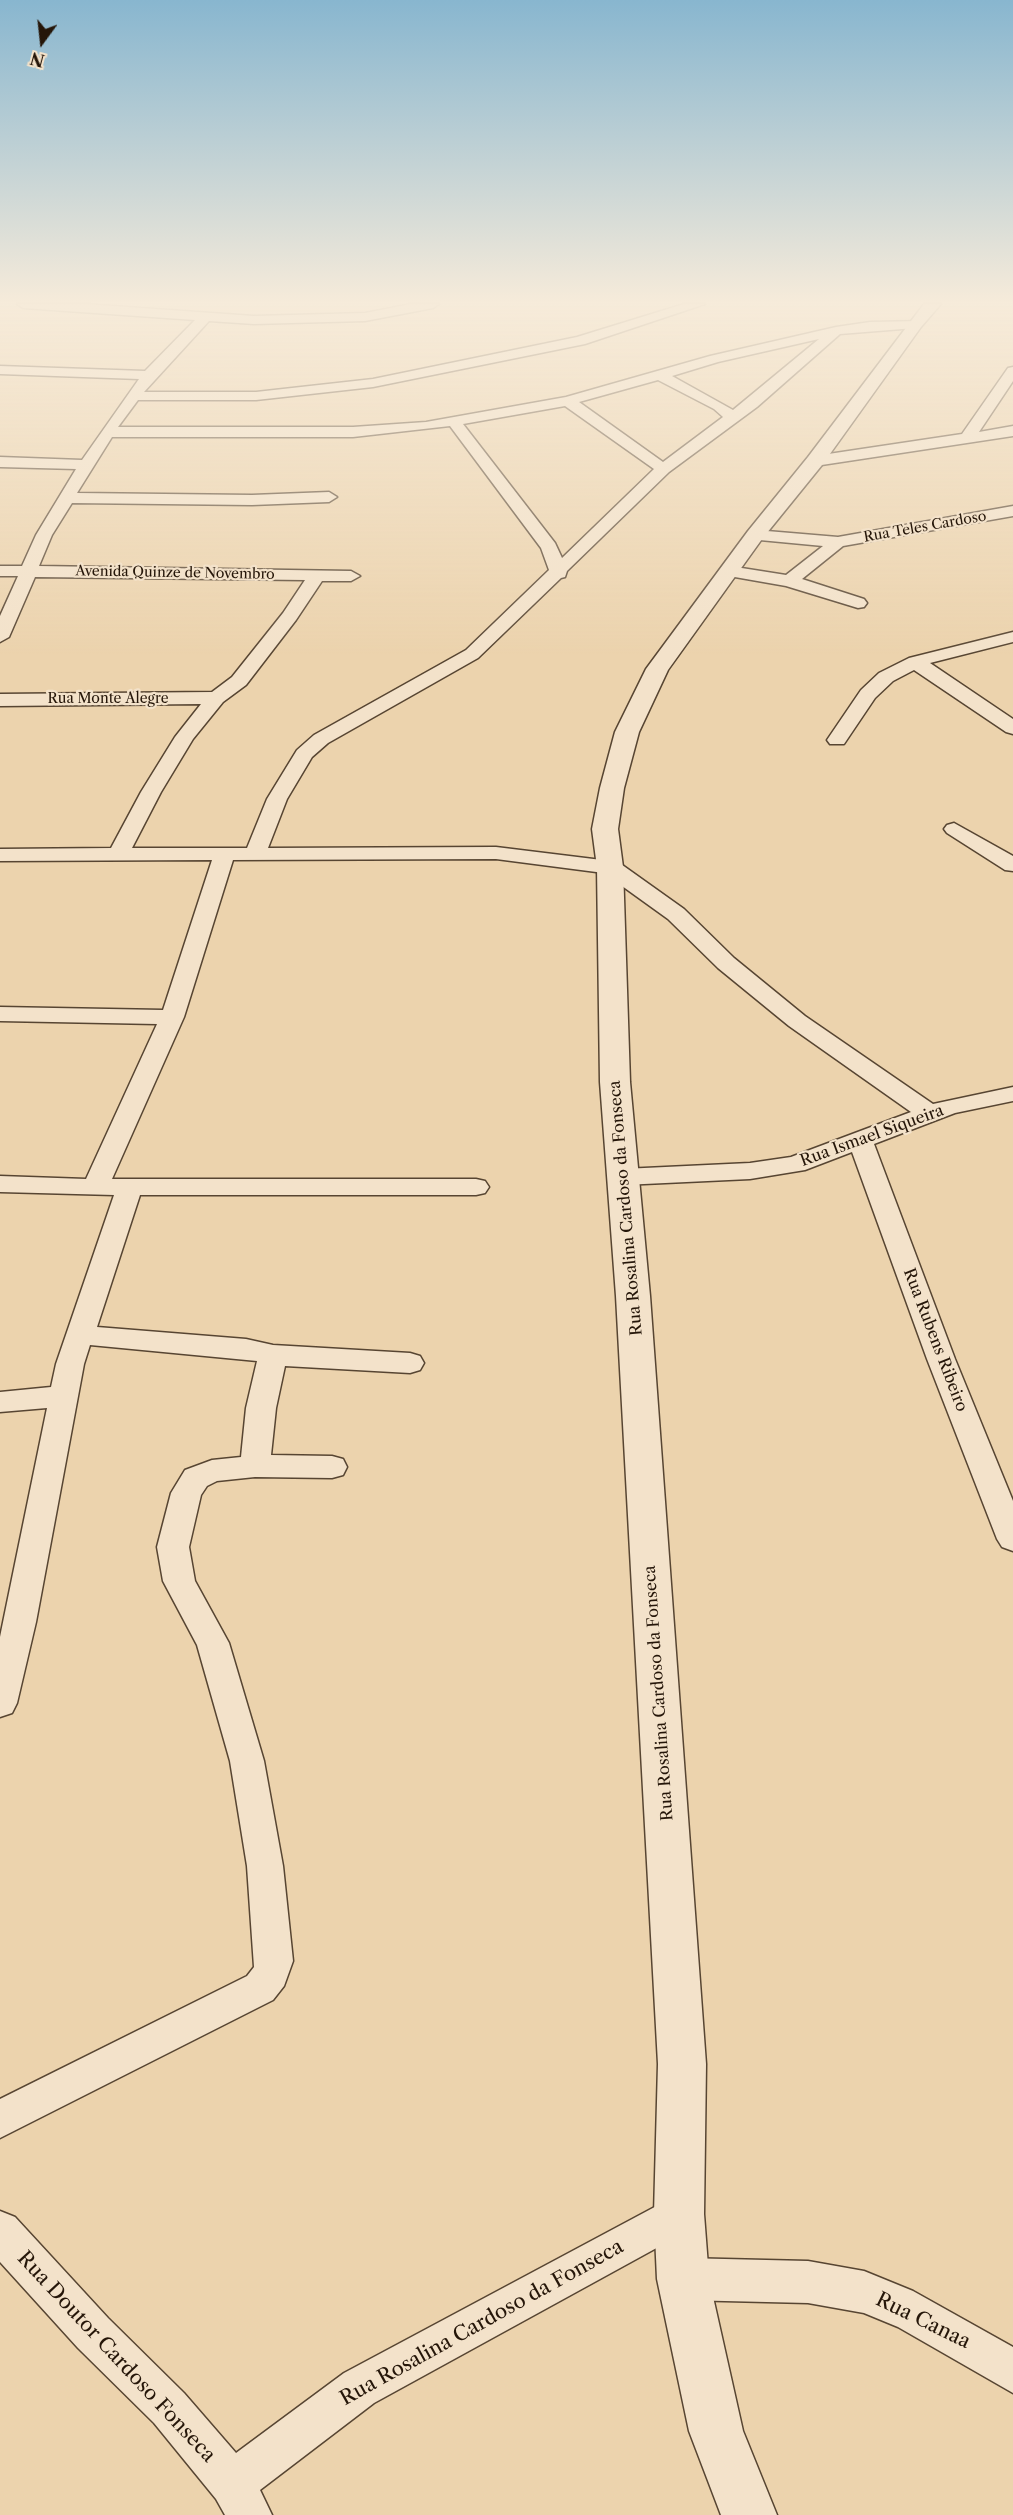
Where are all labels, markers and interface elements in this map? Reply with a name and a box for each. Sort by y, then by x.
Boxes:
north arrow [12,12,72,72]
text: N [28,48,47,71]
street label: Rua Teles Cardoso [862,508,988,546]
street label: Avenida Quinze de Novembro [75,563,275,583]
street label: Rua Monte Alegre [48,691,168,707]
street label: Rua Rosalina Cardoso da Fonseca [605,1080,647,1336]
street label: Rua Ismael Siqueira [798,1101,946,1171]
street label: Rua Rubens Ribeiro [899,1266,971,1414]
street label: Rua Rosalina Cardoso da Fonseca [640,1565,678,1821]
street label: Rua Rosalina Cardoso da Fonseca [336,2235,628,2411]
street label: Rua Doutor Cardoso Fonseca [12,2247,220,2467]
street label: Rua Canaa [872,2288,974,2354]

